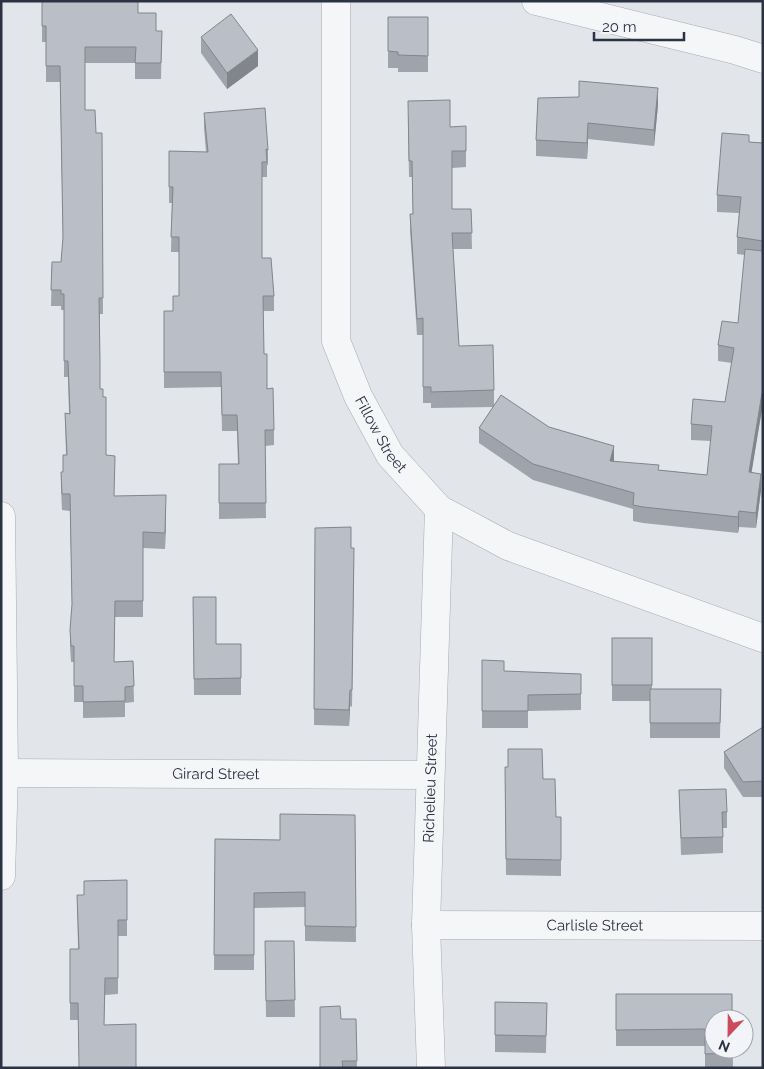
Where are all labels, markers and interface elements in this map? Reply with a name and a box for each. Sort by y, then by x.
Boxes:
scale bar [594,10,684,42]
text: 20 m [602,18,637,36]
street label: Fillow Street [351,393,411,476]
street label: Richelieu Street [420,733,441,843]
street label: Girard Street [172,765,260,783]
street label: Carlisle Street [547,916,643,935]
north arrow [704,1009,754,1059]
text: N [716,1037,732,1055]

